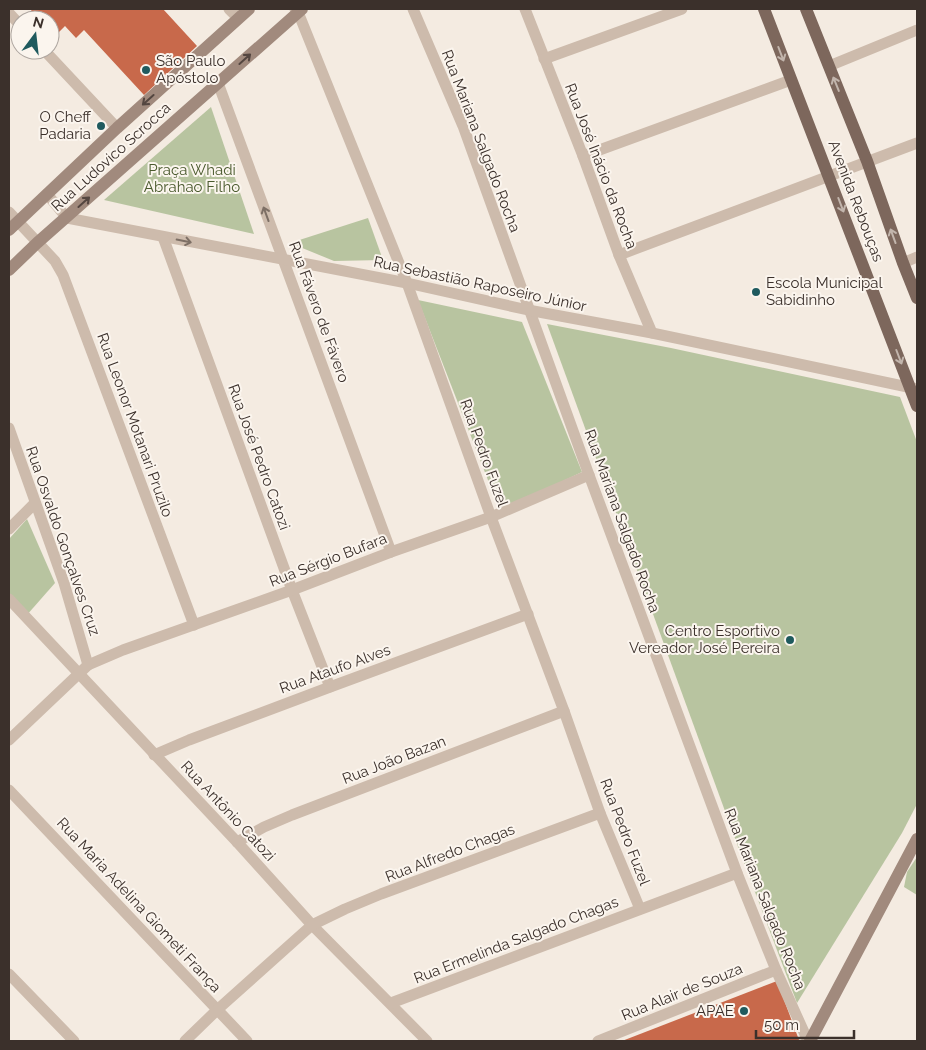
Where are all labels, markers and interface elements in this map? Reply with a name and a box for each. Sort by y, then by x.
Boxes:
north arrow [10,10,60,60]
text: N [31,13,46,32]
one-way arrow [777,46,786,61]
street label: Rua Mariana Salgado Rocha [438,47,524,235]
place label: São Paulo Apóstolo [156,52,225,87]
one-way arrow [238,53,251,65]
marker: São Paulo Apóstolo [140,64,152,76]
one-way arrow [831,77,840,92]
street label: Rua José Inácio da Rocha [561,81,641,251]
one-way arrow [141,94,154,106]
street label: Rua Ludovico Scrocca [48,99,174,215]
place label: O Cheff Padaria [39,108,91,143]
marker: O Cheff Padaria [95,120,107,132]
street label: Avenida Rebouças [825,138,887,264]
park label: Praça Whadi Abrahao Filho [144,161,240,196]
one-way arrow [78,197,91,208]
one-way arrow [837,197,846,213]
one-way arrow [261,207,270,222]
one-way arrow [888,229,897,244]
one-way arrow [175,236,191,246]
street label: Rua Fávero de Fávero [285,239,353,385]
street label: Rua Sebastião Raposeiro Júnior [372,253,589,316]
place label: Escola Municipal Sabidinho [766,274,884,309]
marker: Escola Municipal Sabidinho [750,286,762,298]
street label: Rua Leonor Motanari Pruzilo [93,330,177,520]
one-way arrow [895,349,904,364]
street label: Rua José Pedro Catozi [224,382,294,532]
street label: Rua Pedro Fuzel [456,397,512,510]
street label: Rua Mariana Salgado Rocha [580,427,664,615]
street label: Rua Osvaldo Gonçalves Cruz [22,444,104,638]
street label: Rua Sérgio Bufara [267,529,389,591]
place label: Centro Esportivo Vereador José Pereira [629,622,780,657]
marker: Centro Esportivo Vereador José Pereira [784,634,796,646]
street label: Rua Ataufo Alves [277,641,393,697]
street label: Rua João Bazan [340,732,448,788]
street label: Rua Antônio Catozi [177,757,279,865]
street label: Rua Pedro Fuzel [596,776,654,889]
street label: Rua Mariana Salgado Rocha [720,806,810,992]
street label: Rua Maria Adelina Giometi França [53,814,225,996]
street label: Rua Alfredo Chagas [383,820,517,886]
street label: Rua Ermelinda Salgado Chagas [411,893,621,987]
street label: Rua Alair de Souza [619,959,745,1025]
place label: APAE [696,1002,734,1020]
marker: APAE [738,1005,750,1017]
scale bar [756,1008,854,1040]
text: 50 m [764,1016,799,1034]

